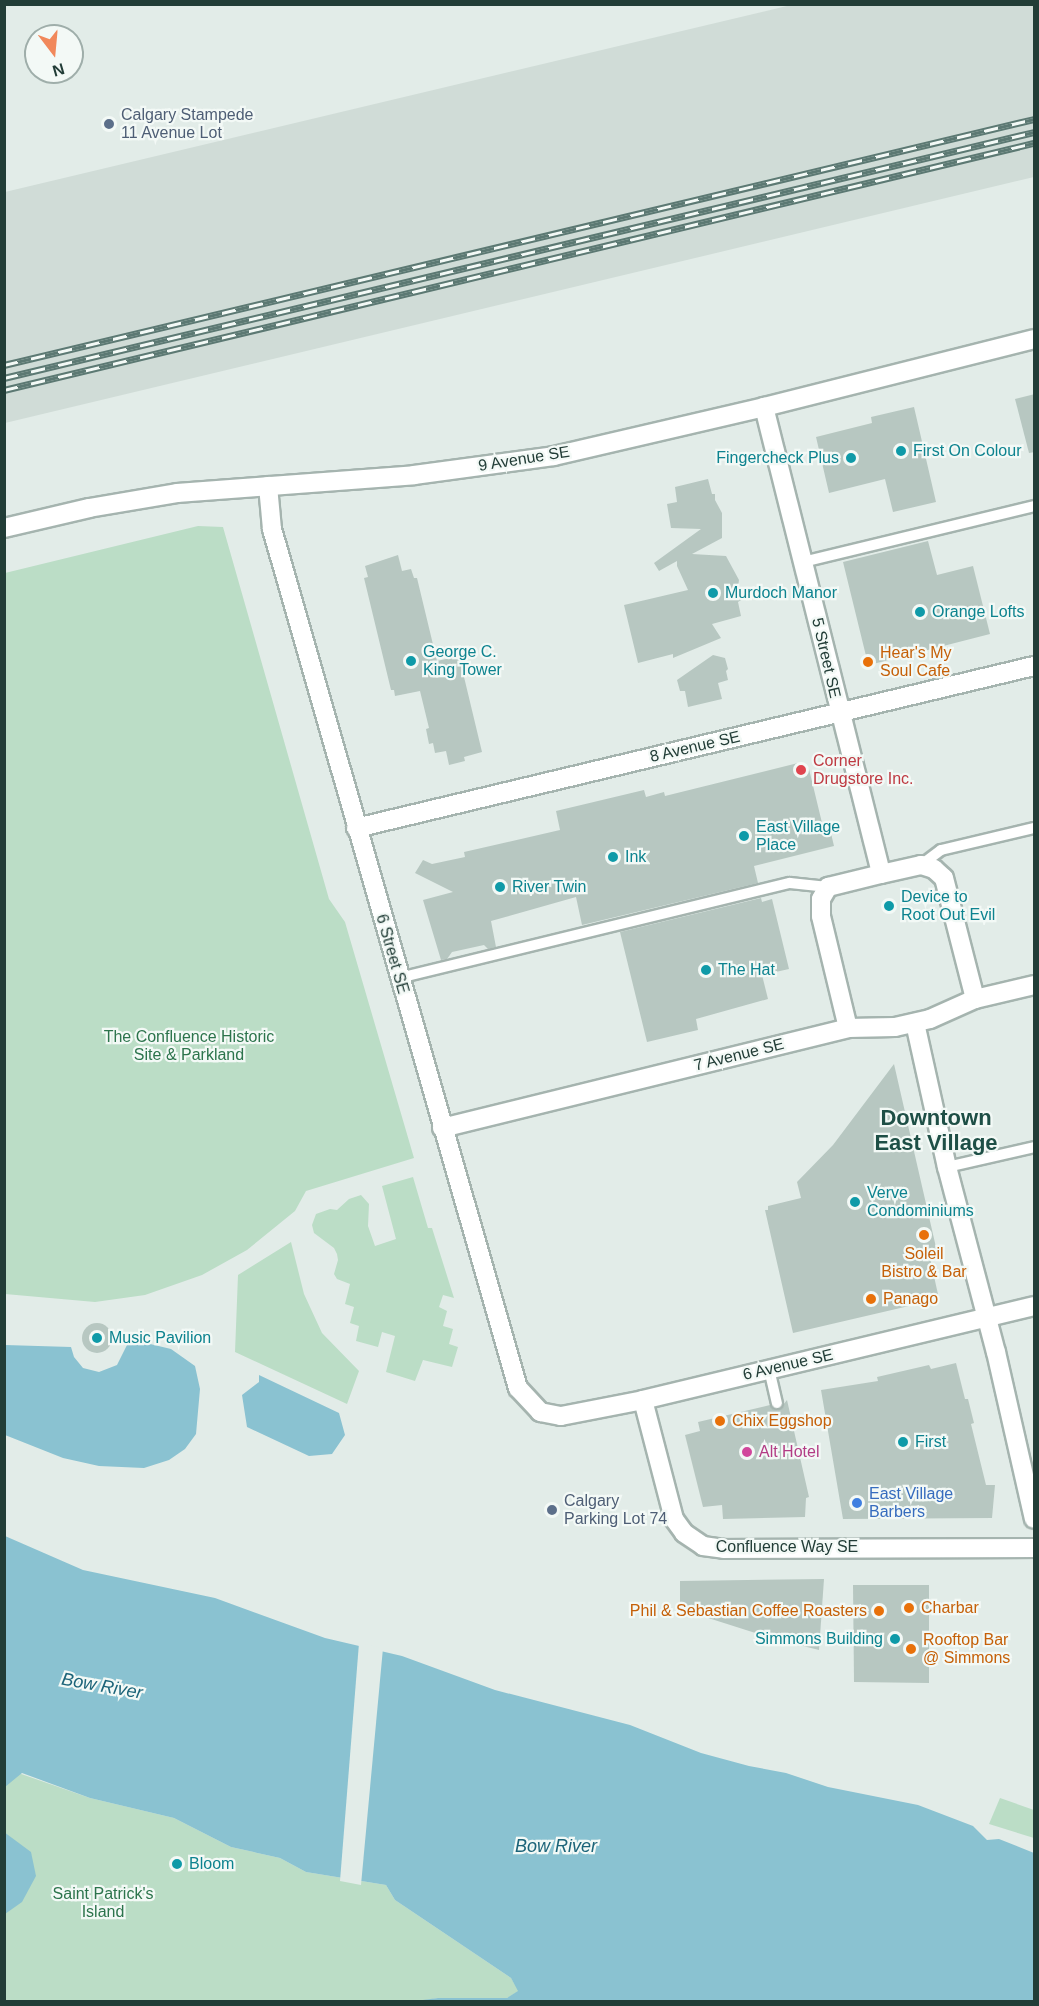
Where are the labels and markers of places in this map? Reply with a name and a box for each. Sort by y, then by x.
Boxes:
place label: Calgary Stampede 11 Avenue Lot [121,105,254,143]
marker: Calgary Stampede 11 Avenue Lot [102,117,116,131]
place label: First On Colour [913,441,1021,461]
marker: First On Colour [894,444,908,458]
place label: Fingercheck Plus [716,448,839,468]
marker: Fingercheck Plus [844,451,858,465]
place label: Murdoch Manor [725,583,837,603]
marker: Murdoch Manor [706,586,720,600]
place label: Orange Lofts [932,602,1024,622]
marker: Orange Lofts [913,605,927,619]
place label: George C. King Tower [423,642,502,680]
place label: Hear's My Soul Cafe [880,643,952,681]
marker: George C. King Tower [404,654,418,668]
marker: Hear's My Soul Cafe [861,655,875,669]
place label: Corner Drugstore Inc. [813,751,913,789]
marker: Corner Drugstore Inc. [794,763,808,777]
place label: East Village Place [756,817,840,855]
marker: East Village Place [737,829,751,843]
place label: Ink [625,847,646,867]
marker: Ink [606,850,620,864]
place label: River Twin [512,877,587,897]
marker: River Twin [493,880,507,894]
place label: Device to Root Out Evil [901,887,995,925]
marker: Device to Root Out Evil [882,899,896,913]
place label: The Hat [718,960,775,980]
marker: The Hat [699,963,713,977]
place label: Verve Condominiums [867,1183,974,1221]
marker: Verve Condominiums [848,1195,862,1209]
marker: Soleil Bistro & Bar [917,1228,931,1242]
place label: Soleil Bistro & Bar [881,1244,967,1282]
place label: Panago [883,1289,938,1309]
marker: Panago [864,1292,878,1306]
place label: Music Pavilion [109,1328,211,1348]
marker: Music Pavilion [90,1331,104,1345]
place label: Chix Eggshop [732,1411,832,1431]
marker: Chix Eggshop [713,1414,727,1428]
place label: First [915,1432,946,1452]
marker: First [896,1435,910,1449]
place label: Alt Hotel [759,1442,819,1462]
marker: Alt Hotel [740,1445,754,1459]
place label: East Village Barbers [869,1484,953,1522]
place label: Calgary Parking Lot 74 [564,1491,667,1529]
marker: East Village Barbers [850,1496,864,1510]
marker: Calgary Parking Lot 74 [545,1503,559,1517]
place label: Charbar [921,1598,979,1618]
place label: Phil & Sebastian Coffee Roasters [630,1601,867,1621]
marker: Charbar [902,1601,916,1615]
marker: Phil & Sebastian Coffee Roasters [872,1604,886,1618]
place label: Simmons Building [755,1629,883,1649]
place label: Rooftop Bar @ Simmons [923,1630,1010,1668]
marker: Simmons Building [888,1632,902,1646]
marker: Rooftop Bar @ Simmons [904,1642,918,1656]
place label: Bloom [189,1854,234,1874]
marker: Bloom [170,1857,184,1871]

